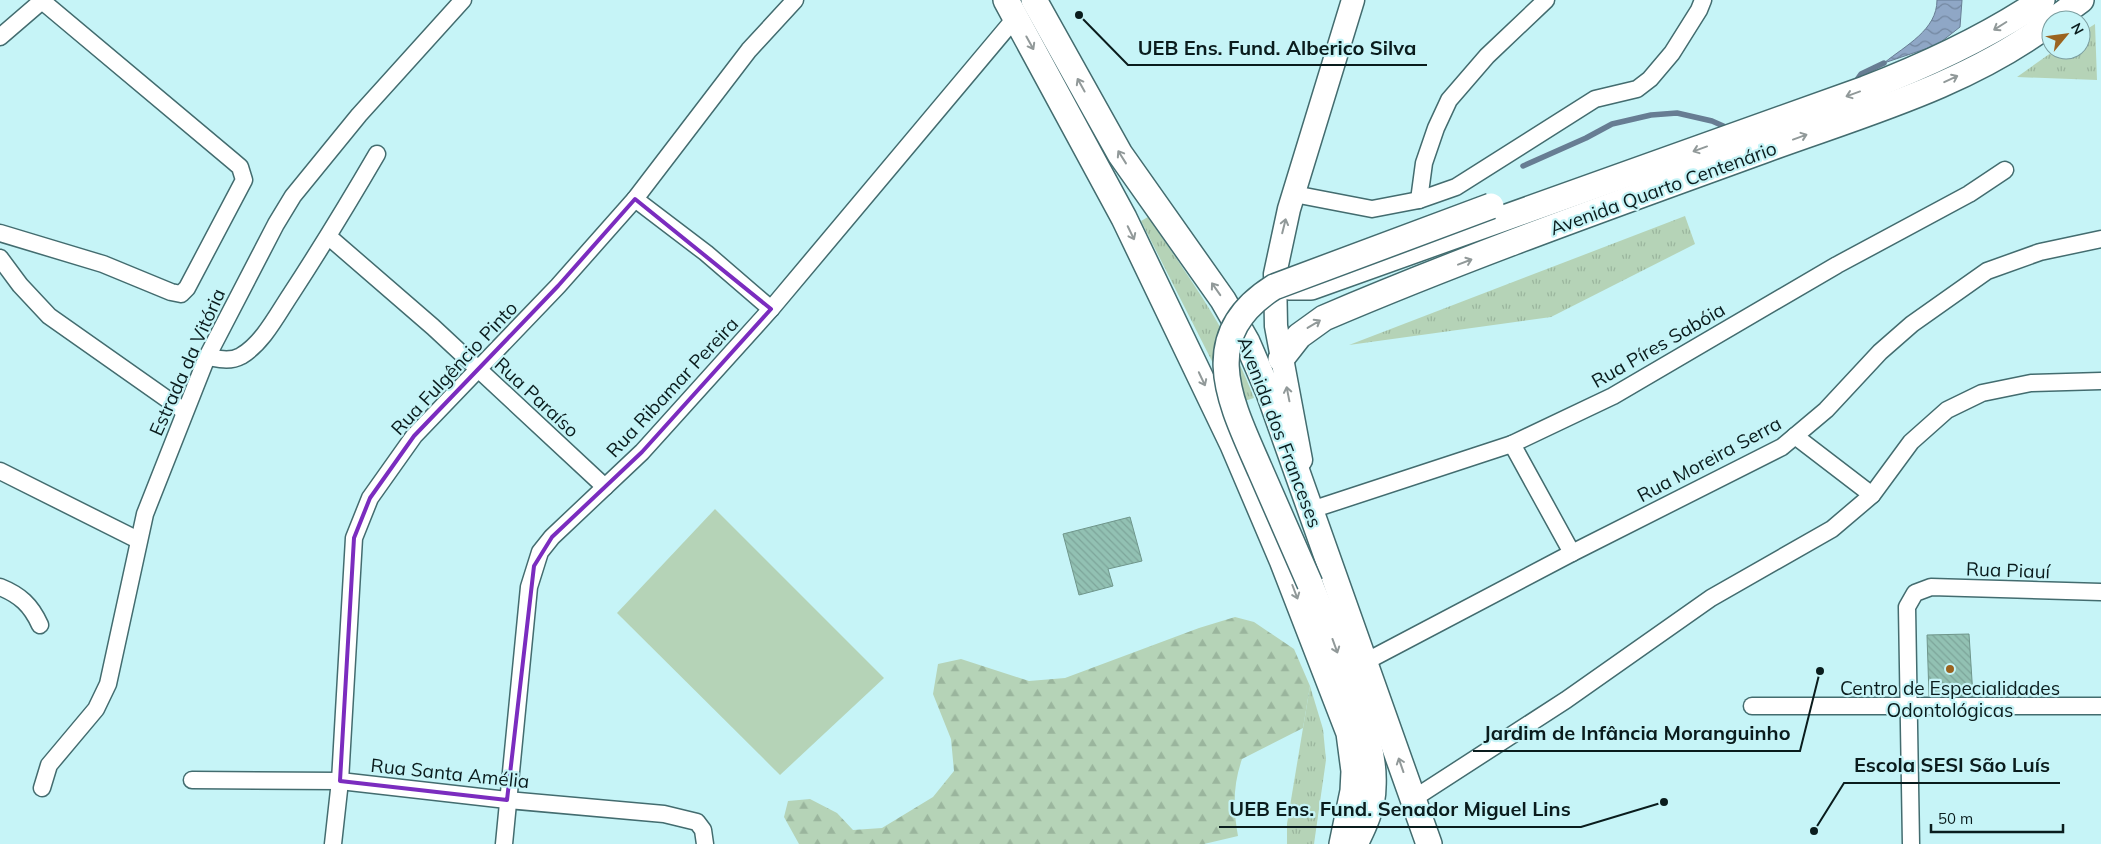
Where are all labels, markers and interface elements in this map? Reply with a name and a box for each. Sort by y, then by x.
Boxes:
north arrow [2041,10,2091,60]
text: N [2067,20,2088,38]
one-way arrow [1994,21,2008,31]
callout: UEB Ens. Fund. Alberico Silva [1128,30,1427,65]
one-way arrow [1025,35,1035,50]
text: UEB Ens. Fund. Alberico Silva [1138,35,1416,60]
one-way arrow [1943,74,1958,84]
one-way arrow [1076,77,1086,92]
one-way arrow [1846,90,1861,99]
one-way arrow [1791,132,1807,141]
street label: Avenida Quarto Centenário [1546,136,1780,240]
one-way arrow [1693,145,1708,154]
one-way arrow [1116,150,1127,164]
one-way arrow [1280,219,1290,235]
one-way arrow [1127,225,1136,240]
one-way arrow [1457,257,1472,266]
one-way arrow [1211,283,1221,297]
street label: Estrada da Vitória [144,285,230,439]
street label: Rua Fulgêncio Pinto [386,296,522,440]
street label: Rua Píres Sabóia [1587,297,1729,393]
street label: Rua Ribamar Pereira [601,312,743,462]
one-way arrow [1307,319,1321,329]
street label: Avenida dos Franceses [1233,333,1327,531]
street label: Rua Paraíso [490,352,584,442]
one-way arrow [1198,371,1207,386]
one-way arrow [1283,386,1292,402]
street label: Rua Moreira Serra [1633,411,1785,507]
street label: Rua Piauí [1965,557,2052,584]
one-way arrow [1291,584,1300,599]
one-way arrow [1331,638,1340,653]
marker: Centro de Especialidades Odontológicas [1944,663,1956,675]
place label: Centro de Especialidades Odontológicas [1840,676,2060,722]
callout: Jardim de Infância Moranguinho [1473,716,1800,751]
text: Jardim de Infância Moranguinho [1484,720,1791,745]
callout: Escola SESI São Luís [1844,748,2060,783]
text: Escola SESI São Luís [1854,752,2050,777]
street label: Rua Santa Amélia [370,753,530,793]
one-way arrow [1396,758,1405,773]
callout: UEB Ens. Fund. Senador Miguel Lins [1219,792,1581,827]
text: UEB Ens. Fund. Senador Miguel Lins [1229,796,1571,821]
scale bar [1931,802,2064,834]
text: 50 m [1938,809,1973,828]

